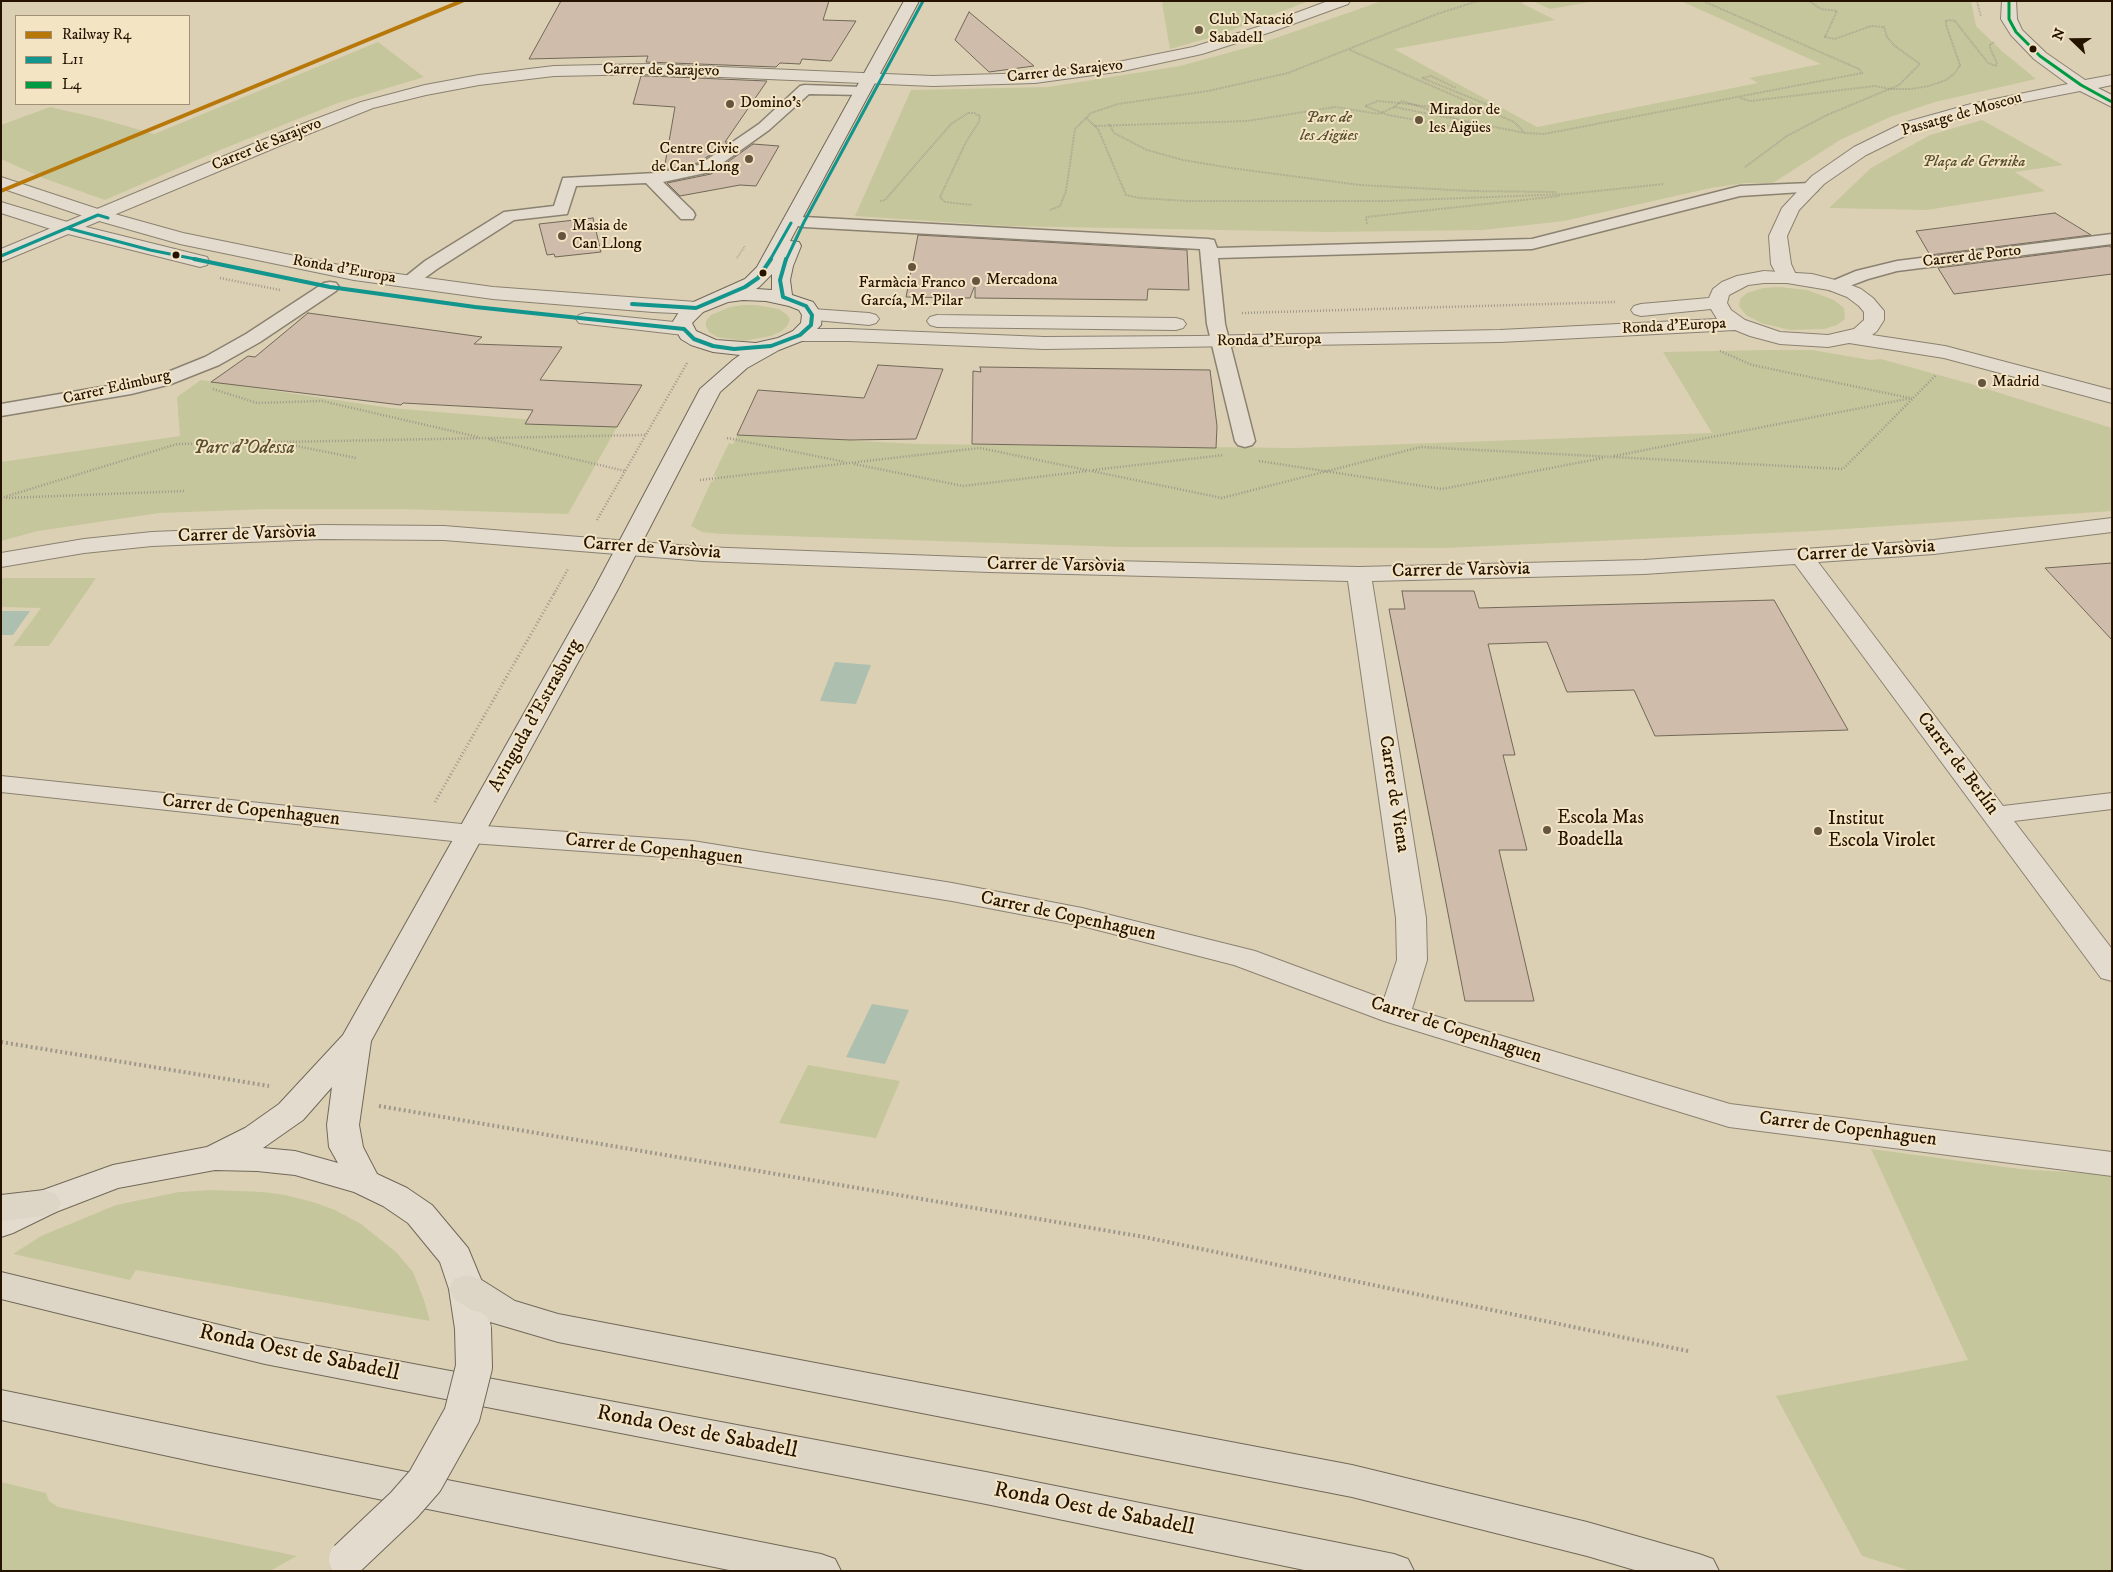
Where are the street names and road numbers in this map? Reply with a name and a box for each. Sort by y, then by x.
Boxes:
street label: Carrer de Sarajevo [1006,56,1124,88]
street label: Carrer de Sarajevo [603,60,719,82]
street label: Passatge de Moscou [1900,89,2024,141]
street label: Carrer de Sarajevo [209,114,325,176]
street label: Carrer de Porto [1922,241,2022,273]
street label: Ronda d'Europa [291,251,397,289]
street label: Ronda d'Europa [1621,315,1727,339]
street label: Ronda d'Europa [1217,330,1321,352]
street label: Carrer Edimburg [61,366,173,410]
street label: Carrer de Varsòvia [178,521,316,549]
street label: Carrer de Varsòvia [582,533,722,565]
street label: Carrer de Varsòvia [1796,536,1936,568]
street label: Carrer de Varsòvia [987,553,1125,579]
street label: Carrer de Varsòvia [1392,558,1530,584]
street label: Avinguda d'Estrasburg [485,636,587,796]
street label: Carrer de Berlín [1911,708,2003,820]
street label: Carrer de Viena [1373,734,1413,854]
street label: Carrer de Copenhaguen [161,790,341,832]
street label: Carrer de Copenhaguen [564,829,744,871]
street label: Carrer de Copenhaguen [978,887,1158,947]
street label: Carrer de Copenhaguen [1367,993,1545,1069]
street label: Carrer de Copenhaguen [1758,1108,1938,1152]
street label: Ronda Oest de Sabadell [196,1320,402,1388]
street label: Ronda Oest de Sabadell [594,1401,800,1465]
street label: Ronda Oest de Sabadell [991,1478,1197,1542]

